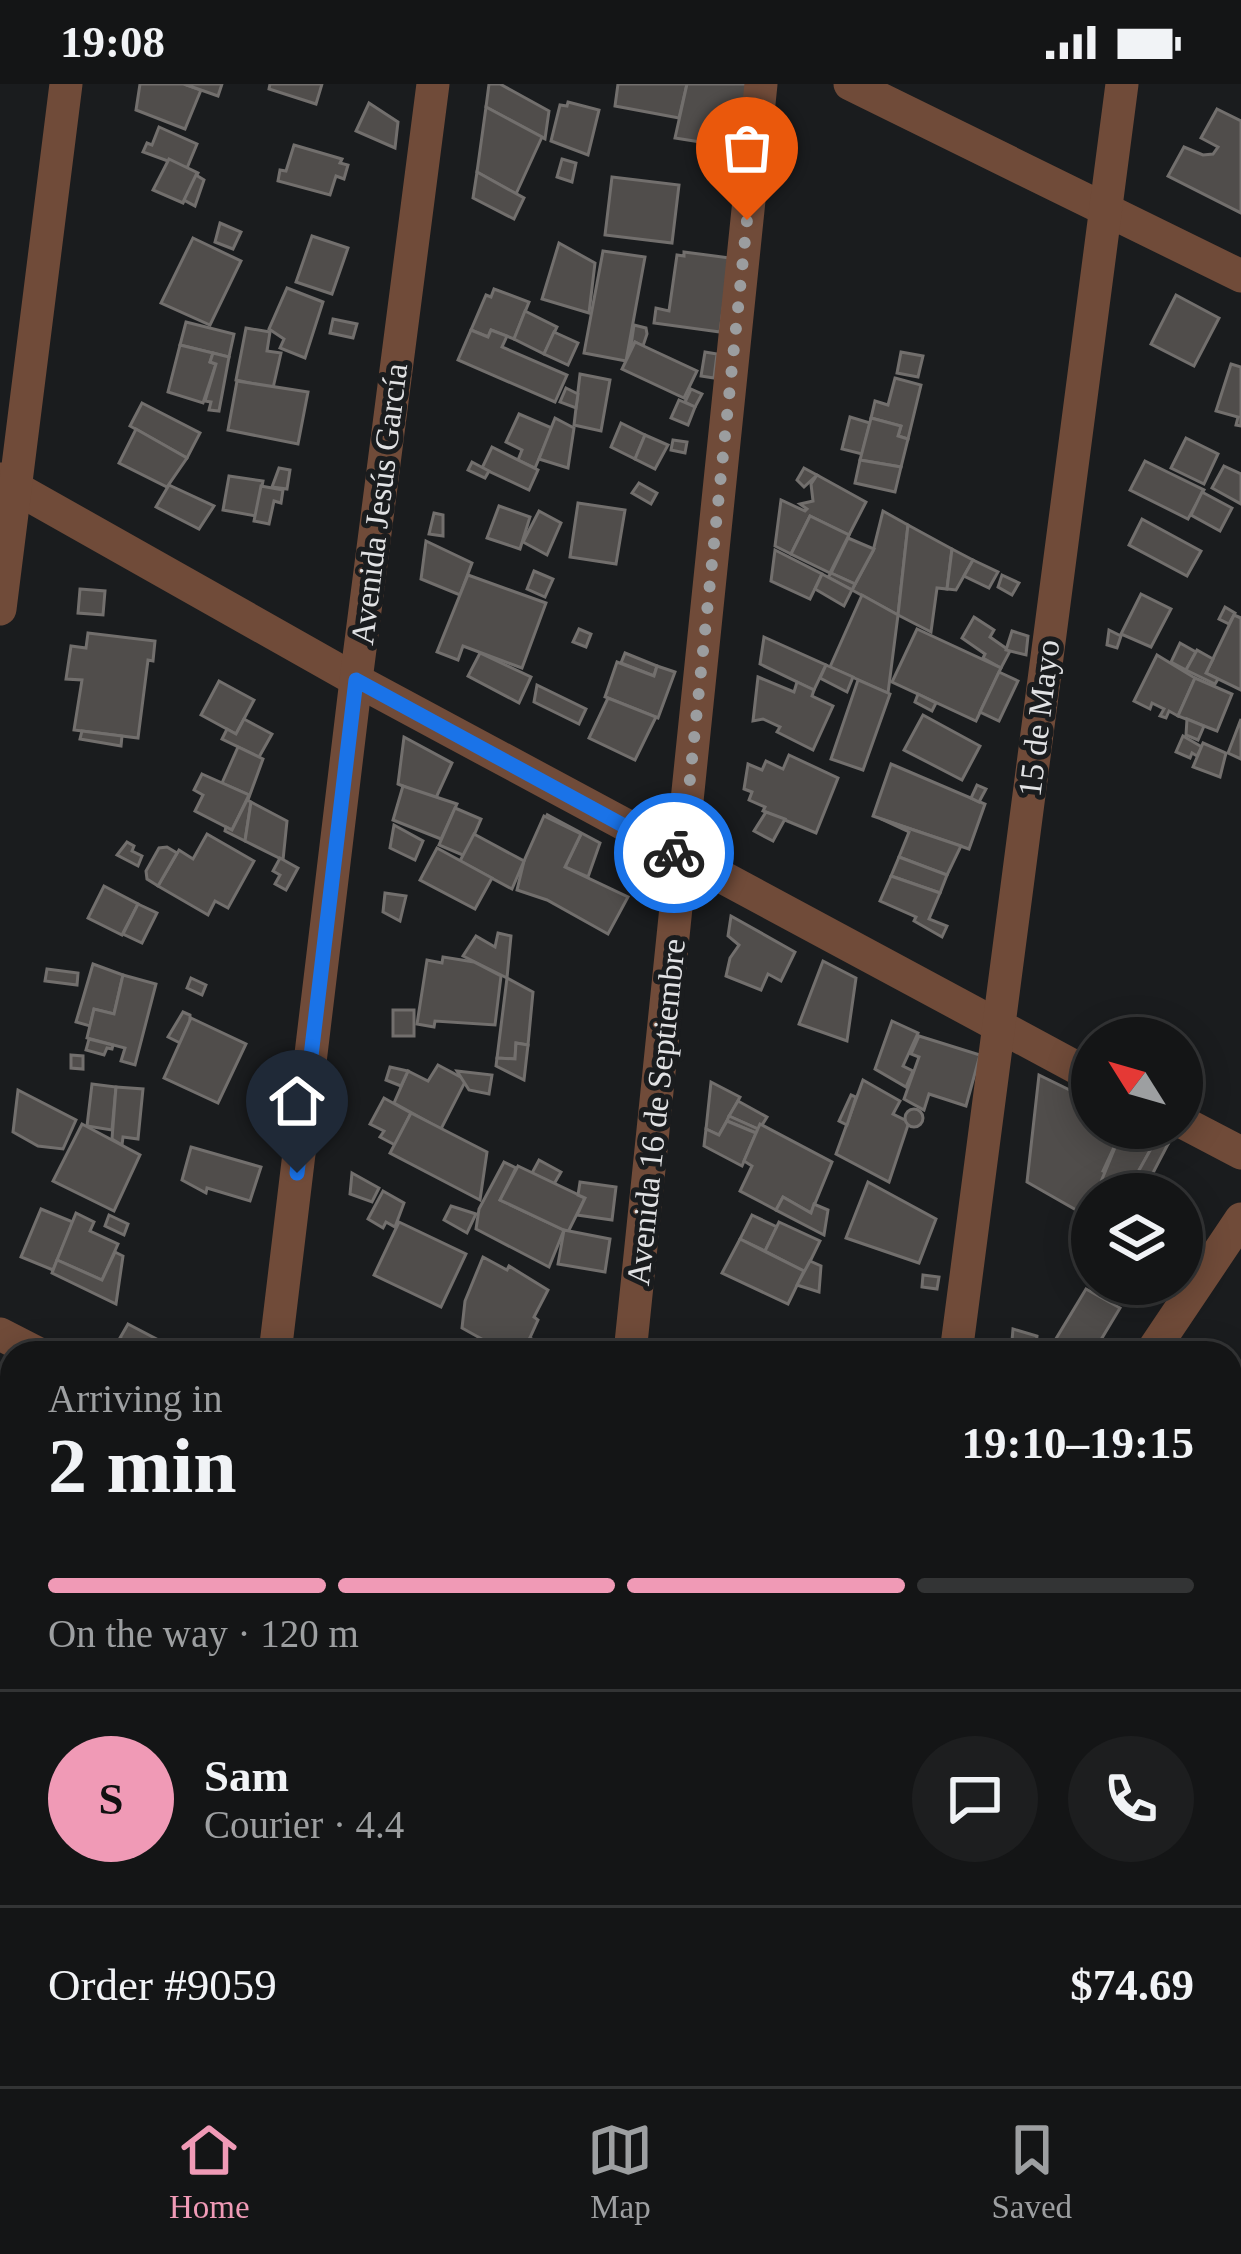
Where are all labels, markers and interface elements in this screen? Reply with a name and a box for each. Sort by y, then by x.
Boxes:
text: 19:08 [60,17,165,67]
pin [696,97,798,220]
icon: bag [714,115,780,181]
street label: Avenida Jesús García [344,361,414,647]
street label: 15 de Mayo [1012,638,1066,799]
courier [614,793,734,913]
icon: bike [641,820,707,886]
street label: Avenida 16 de Septiembre [620,937,692,1287]
north arrow [1071,1017,1203,1149]
map controls [1071,1017,1203,1305]
pin [246,1050,348,1173]
icon: home [264,1068,330,1134]
button: layers [1071,1173,1203,1305]
text: Arriving in [48,1377,222,1420]
text: 19:10–19:15 [962,1418,1194,1468]
text: 2 min [48,1422,237,1509]
text: On the way · 120 m [48,1612,359,1655]
button: chat [912,1736,1038,1862]
button: phone [1068,1736,1194,1862]
text: Sam [204,1751,289,1801]
text: S [98,1774,124,1824]
text: Courier · 4.4 [204,1803,404,1846]
text: Order #9059 [48,1960,277,2010]
text: $74.69 [1070,1960,1194,2010]
tab: Home [169,2117,250,2226]
tab: Map [587,2117,653,2226]
tab: Saved [991,2117,1072,2226]

